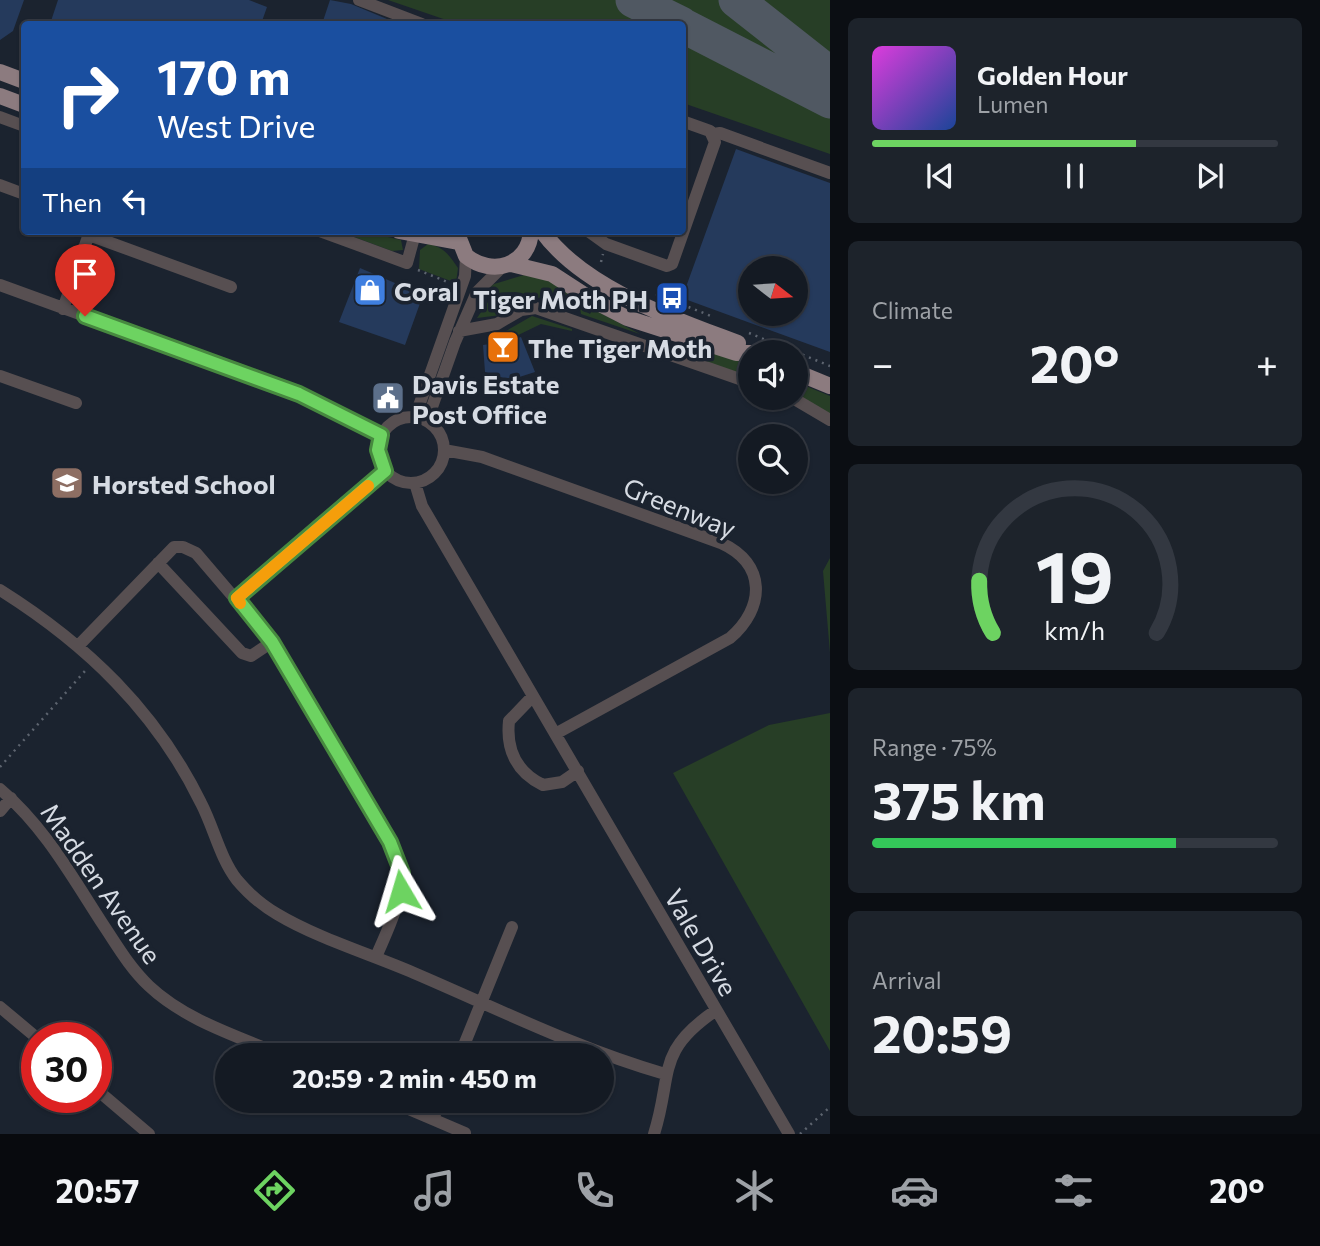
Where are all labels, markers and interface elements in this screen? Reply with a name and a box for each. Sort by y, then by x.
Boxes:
text: 170 m [157,45,290,105]
icon: right [42,49,133,140]
text: Golden Hour [977,59,1128,90]
text: Lumen [977,90,1048,118]
text: West Drive [157,105,315,145]
icon: previous [921,157,959,195]
icon: pause [1056,157,1094,195]
icon: next [1191,157,1229,195]
icon: left [116,182,154,220]
text: Then [42,186,102,217]
pin [55,244,115,316]
icon: arrive [66,255,104,293]
north arrow [738,256,808,326]
map controls [738,256,808,494]
shop icon: Coral [351,271,389,309]
place label: Coral [394,275,459,306]
bus stop icon: Tiger Moth PH [653,279,691,317]
place label: Tiger Moth PH [473,283,648,314]
text: Climate [872,296,953,324]
bar icon: The Tiger Moth [484,328,522,366]
text: 20° [1030,330,1120,394]
place label: The Tiger Moth [528,332,712,363]
text: − [872,339,894,386]
text: + [1256,339,1278,386]
button: sound [738,340,808,410]
place label: Davis Estate Post Office [412,368,559,429]
public building icon: Davis Estate Post Office [369,379,407,417]
button: search [738,424,808,494]
school or university icon: Horsted School [48,464,86,502]
place label: Horsted School [92,468,276,499]
street label: Greenway [619,470,741,544]
text: 19 [1036,529,1114,618]
text: km/h [1045,615,1105,645]
text: Range · 75% [872,733,997,761]
text: 375 km [872,767,1046,831]
street label: Madden Avenue [35,797,169,969]
position arrow [364,854,438,928]
street label: Vale Drive [659,883,745,1001]
text: Arrival [872,966,942,994]
text: 20:59 [872,1000,1012,1064]
speed limit sign: 30 [21,1022,112,1113]
text: 20:59 · 2 min · 450 m [292,1062,537,1093]
icon: directions [250,1166,299,1215]
icon: music [410,1166,459,1215]
icon: phone [570,1166,619,1215]
icon: climate [730,1166,779,1215]
icon: car [890,1166,939,1215]
icon: filters [1049,1166,1098,1215]
text: 20:57 [55,1170,139,1210]
text: 20° [1209,1170,1265,1210]

